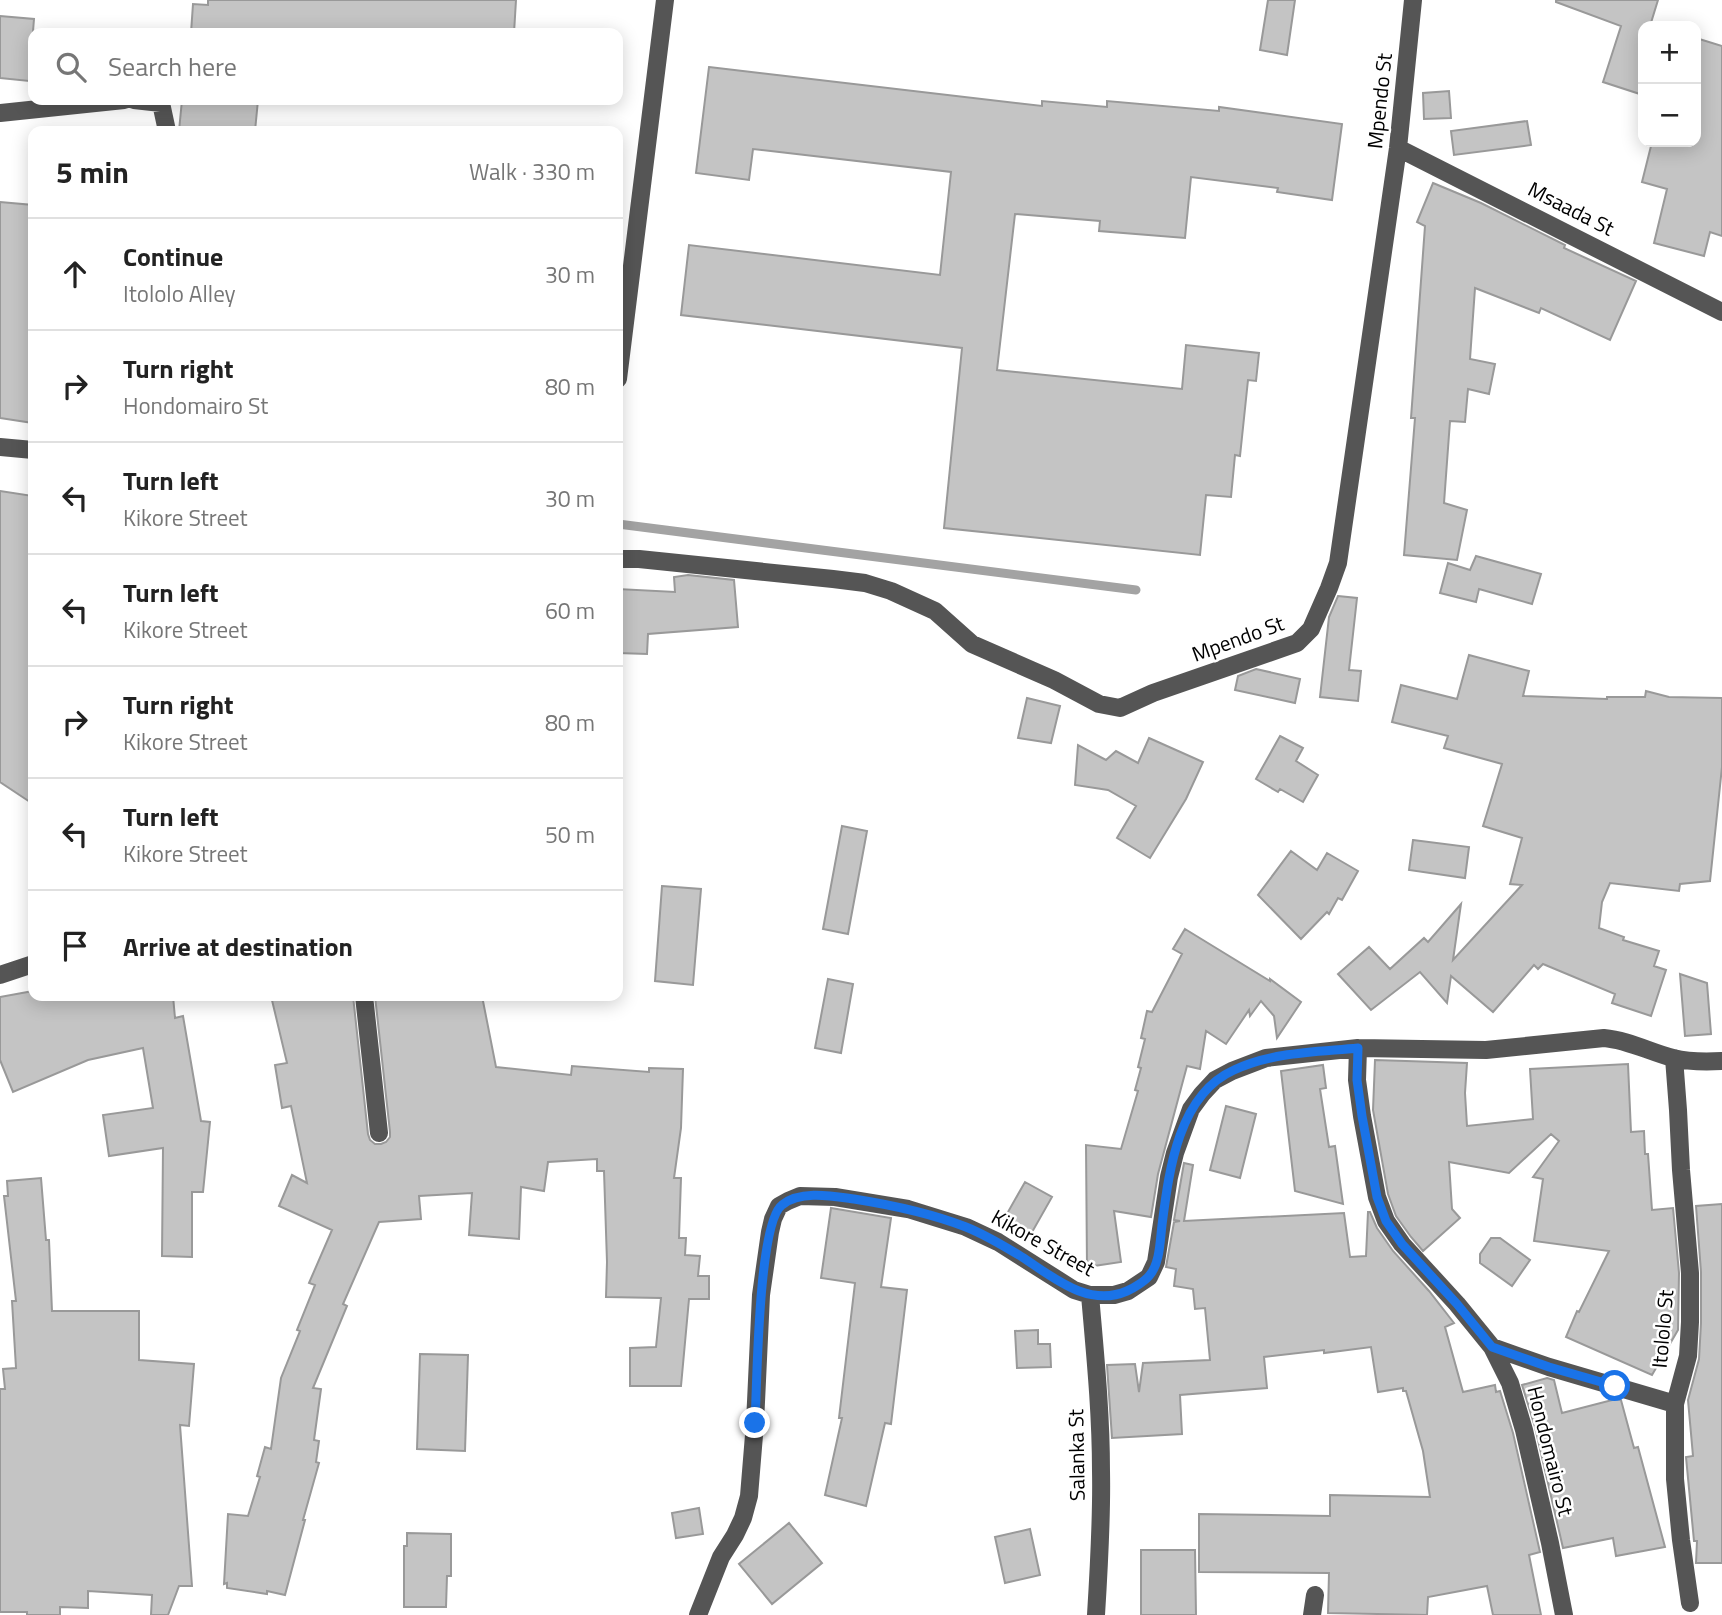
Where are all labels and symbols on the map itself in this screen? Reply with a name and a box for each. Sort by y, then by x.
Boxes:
street label: Mpendo St [1358,51,1400,150]
street label: Msaada St [1523,173,1621,244]
street label: Mpendo St [1187,606,1289,670]
street label: Kikore Street [986,1201,1102,1284]
street label: Itololo St [1643,1288,1681,1370]
route start [1599,1370,1630,1401]
street label: Hondomairo St [1519,1383,1583,1520]
route end [739,1407,770,1438]
street label: Salanka St [1059,1408,1093,1501]

